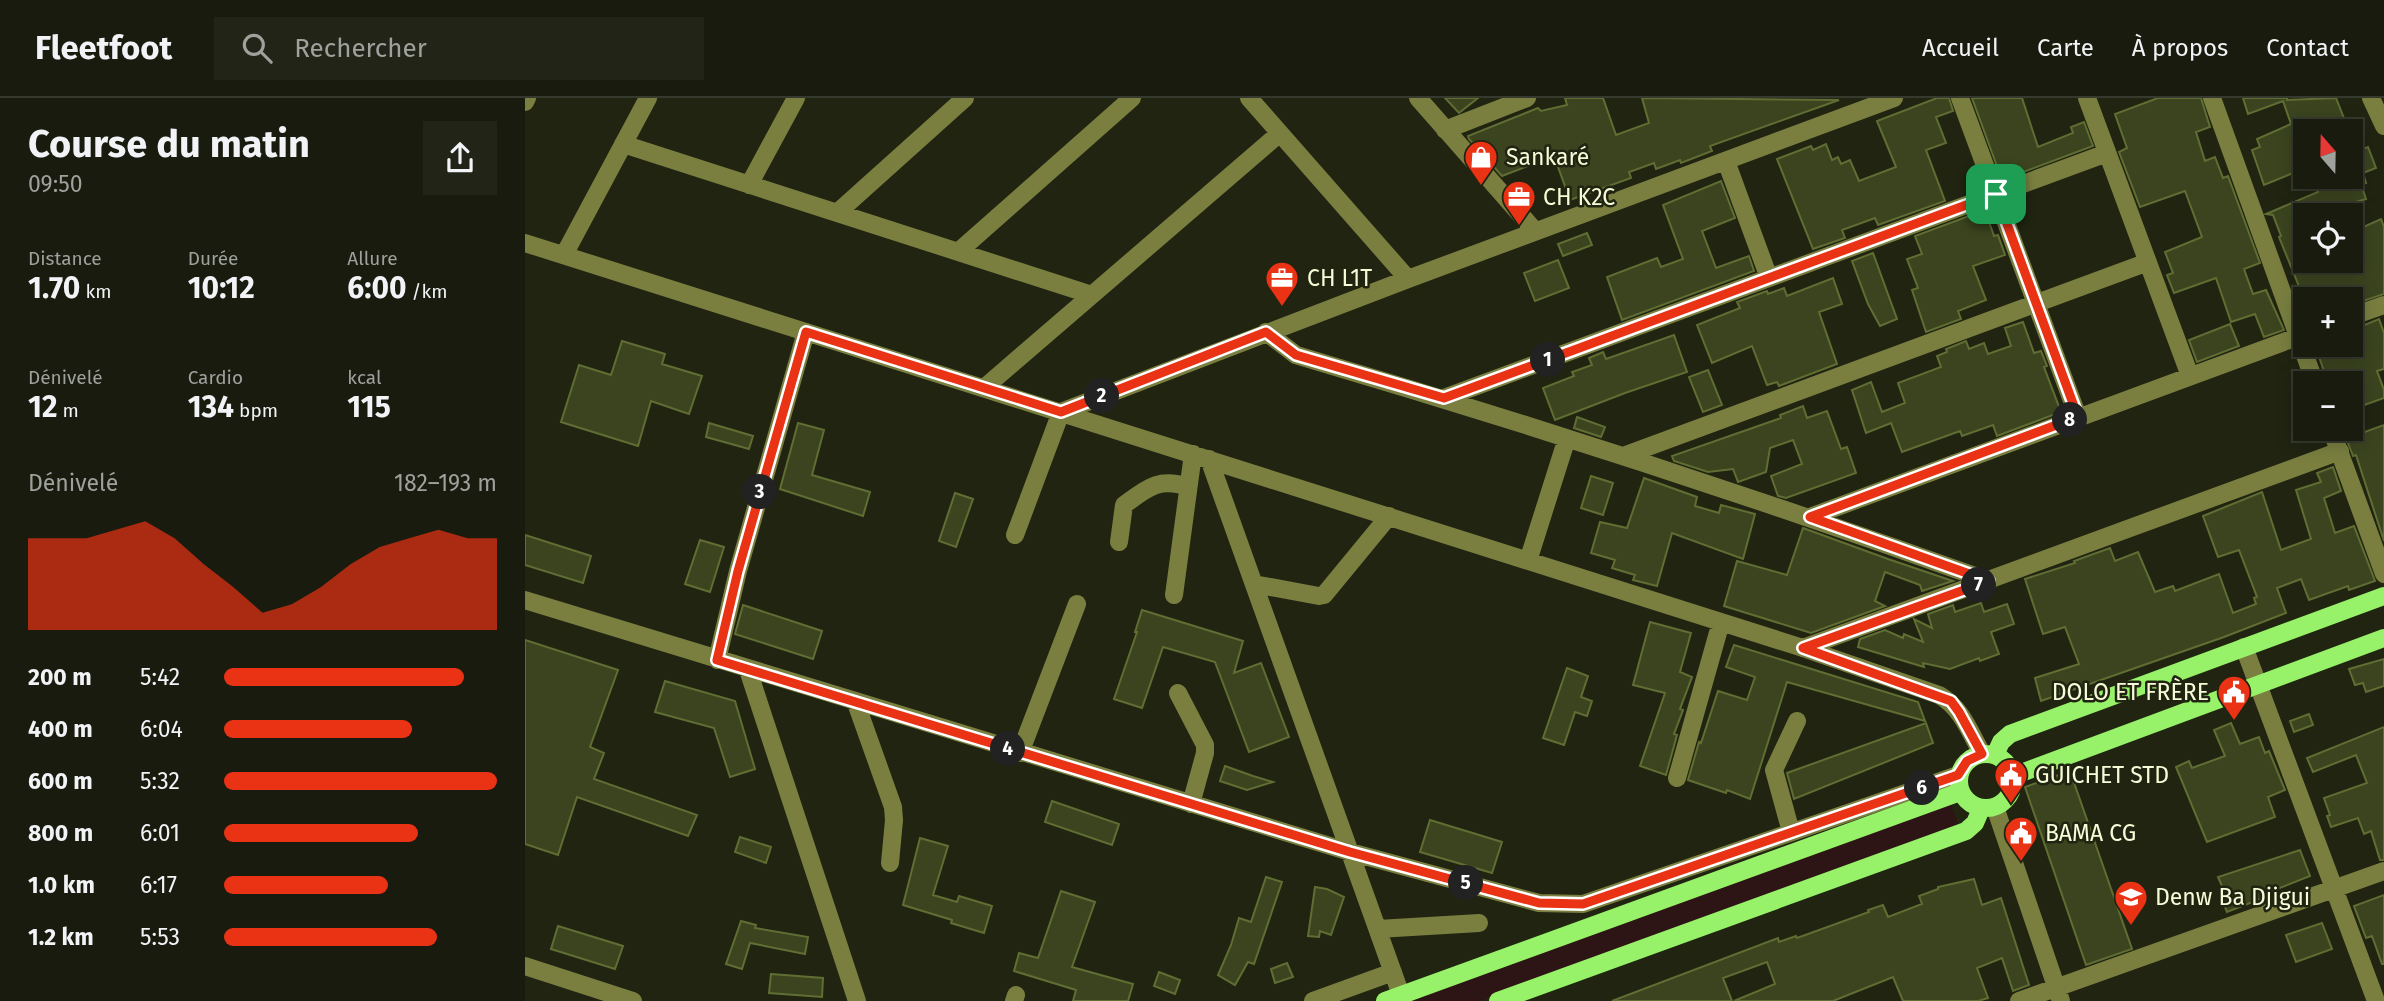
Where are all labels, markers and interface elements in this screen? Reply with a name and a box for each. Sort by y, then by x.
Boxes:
search box [214,17,704,80]
text: Fleetfoot [35,28,172,68]
icon: search [238,29,276,67]
text: Rechercher [294,33,427,64]
text: Accueil [1922,34,1999,62]
text: Carte [2037,34,2094,62]
text: À propos [2132,34,2228,62]
text: Contact [2266,34,2349,62]
north arrow [2293,119,2363,189]
map controls [2293,119,2363,441]
text: Course du matin [28,121,310,167]
button: share [423,121,497,195]
shop icon: Sankaré [1462,138,1500,187]
place label: Sankaré [1506,143,1589,171]
pin [1966,164,2026,224]
text: 09:50 [28,170,83,198]
icon: arrive [1977,175,2015,213]
office icon: CH K2C [1500,178,1538,227]
place label: CH K2C [1543,183,1615,211]
button: locate [2293,203,2363,273]
text: Distance [28,247,102,270]
text: Durée [188,247,238,270]
text: Allure [347,247,398,270]
office icon: CH L1T [1263,259,1301,308]
place label: CH L1T [1307,264,1372,292]
text: 1.70 [28,270,80,306]
text: 10:12 [188,270,255,306]
text: 6:00 [347,270,407,306]
text: km [80,280,111,303]
text: /km [407,280,448,303]
button: + [2293,287,2363,357]
pin: 1 [1531,342,1565,378]
text: 1 [1543,348,1552,371]
text: Dénivelé [28,366,103,389]
text: Cardio [188,366,243,389]
text: kcal [347,366,382,389]
button: − [2293,371,2363,441]
pin: 2 [1085,378,1119,414]
text: 2 [1097,384,1106,407]
text: 12 [28,389,57,425]
text: 134 [188,389,234,425]
text: 115 [347,389,391,425]
text: m [57,399,79,422]
text: bpm [234,399,278,422]
pin: 8 [2053,402,2087,438]
text: 8 [2064,408,2075,431]
text: Dénivelé [28,469,118,497]
text: 182–193 m [394,469,497,497]
pin: 3 [743,474,777,510]
text: 3 [755,480,764,503]
pin: 7 [1961,568,1997,602]
text: 7 [1974,573,1983,596]
text: 200 m [28,663,92,691]
text: 5:42 [140,663,180,691]
public building icon: DOLO ET FRÈRE [2215,673,2253,722]
place label: DOLO ET FRÈRE [2052,677,2209,706]
text: 400 m [28,715,93,743]
text: 6:04 [140,715,183,743]
pin: 4 [991,732,1025,766]
text: 4 [1002,737,1013,760]
public building icon: GUICHET STD [1992,756,2030,805]
place label: GUICHET STD [2035,761,2169,789]
text: 600 m [28,767,93,795]
text: 5:32 [140,767,180,795]
pin: 6 [1905,770,1939,806]
text: 6 [1916,776,1927,799]
public building icon: BAMA CG [2002,814,2040,863]
text: 800 m [28,819,93,847]
text: 6:01 [140,819,180,847]
place label: BAMA CG [2045,819,2136,847]
pin: 5 [1448,866,1483,900]
text: 1.0 km [28,871,95,899]
text: 6:17 [140,871,177,899]
text: 5 [1460,871,1471,894]
school or university icon: Denw Ba Djigui [2112,878,2150,927]
place label: Denw Ba Djigui [2155,883,2310,911]
text: 1.2 km [28,923,94,951]
text: 5:53 [140,923,180,951]

